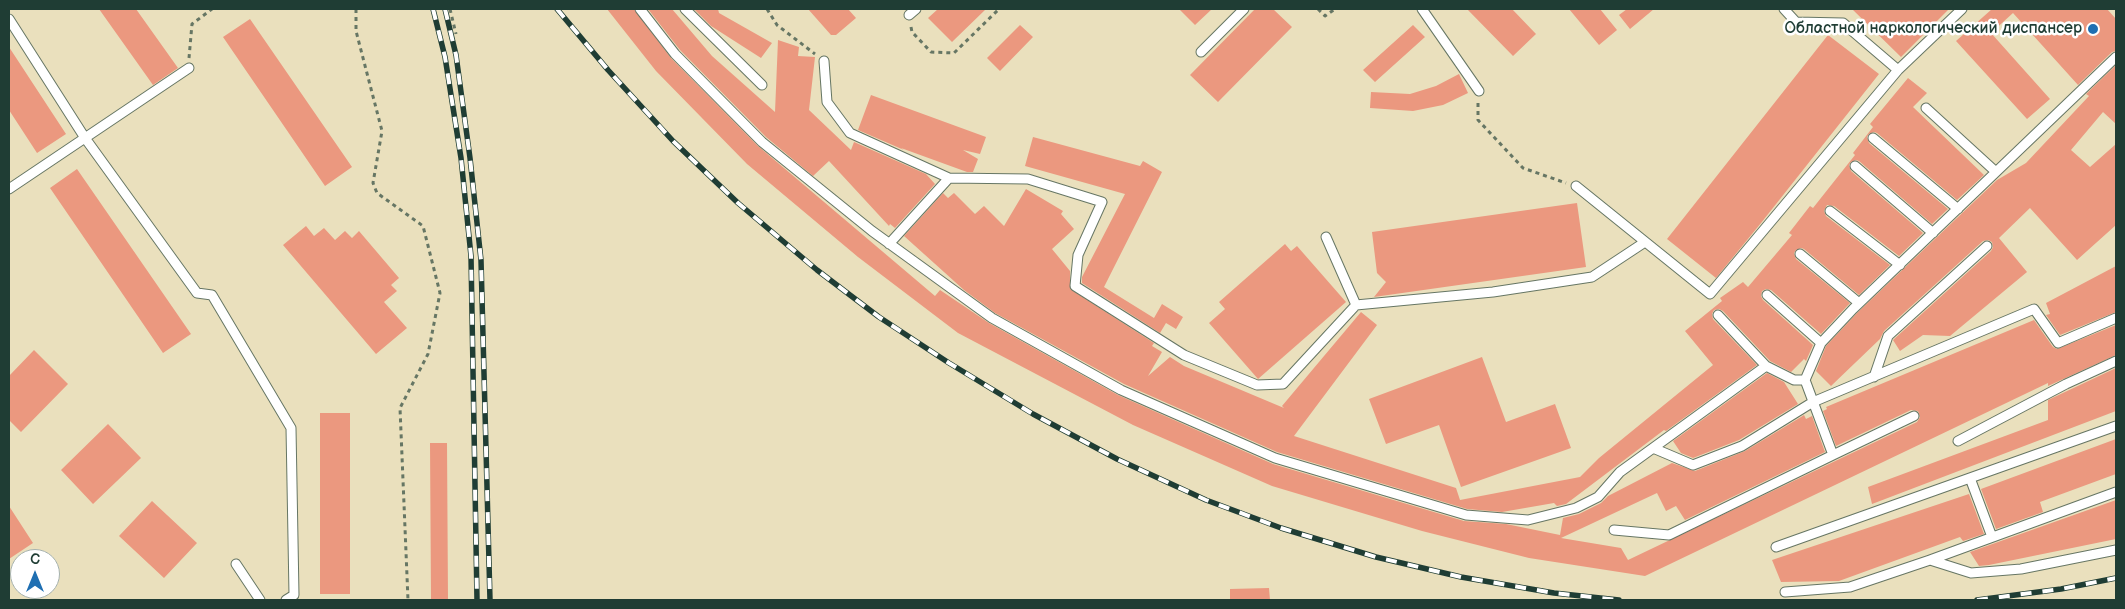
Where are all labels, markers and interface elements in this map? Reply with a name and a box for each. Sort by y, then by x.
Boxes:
place label: Областной наркологический диспансер [1784,19,2082,39]
marker: Областной наркологический диспансер [2086,22,2100,36]
north arrow [10,549,60,599]
text: С [30,551,40,568]

